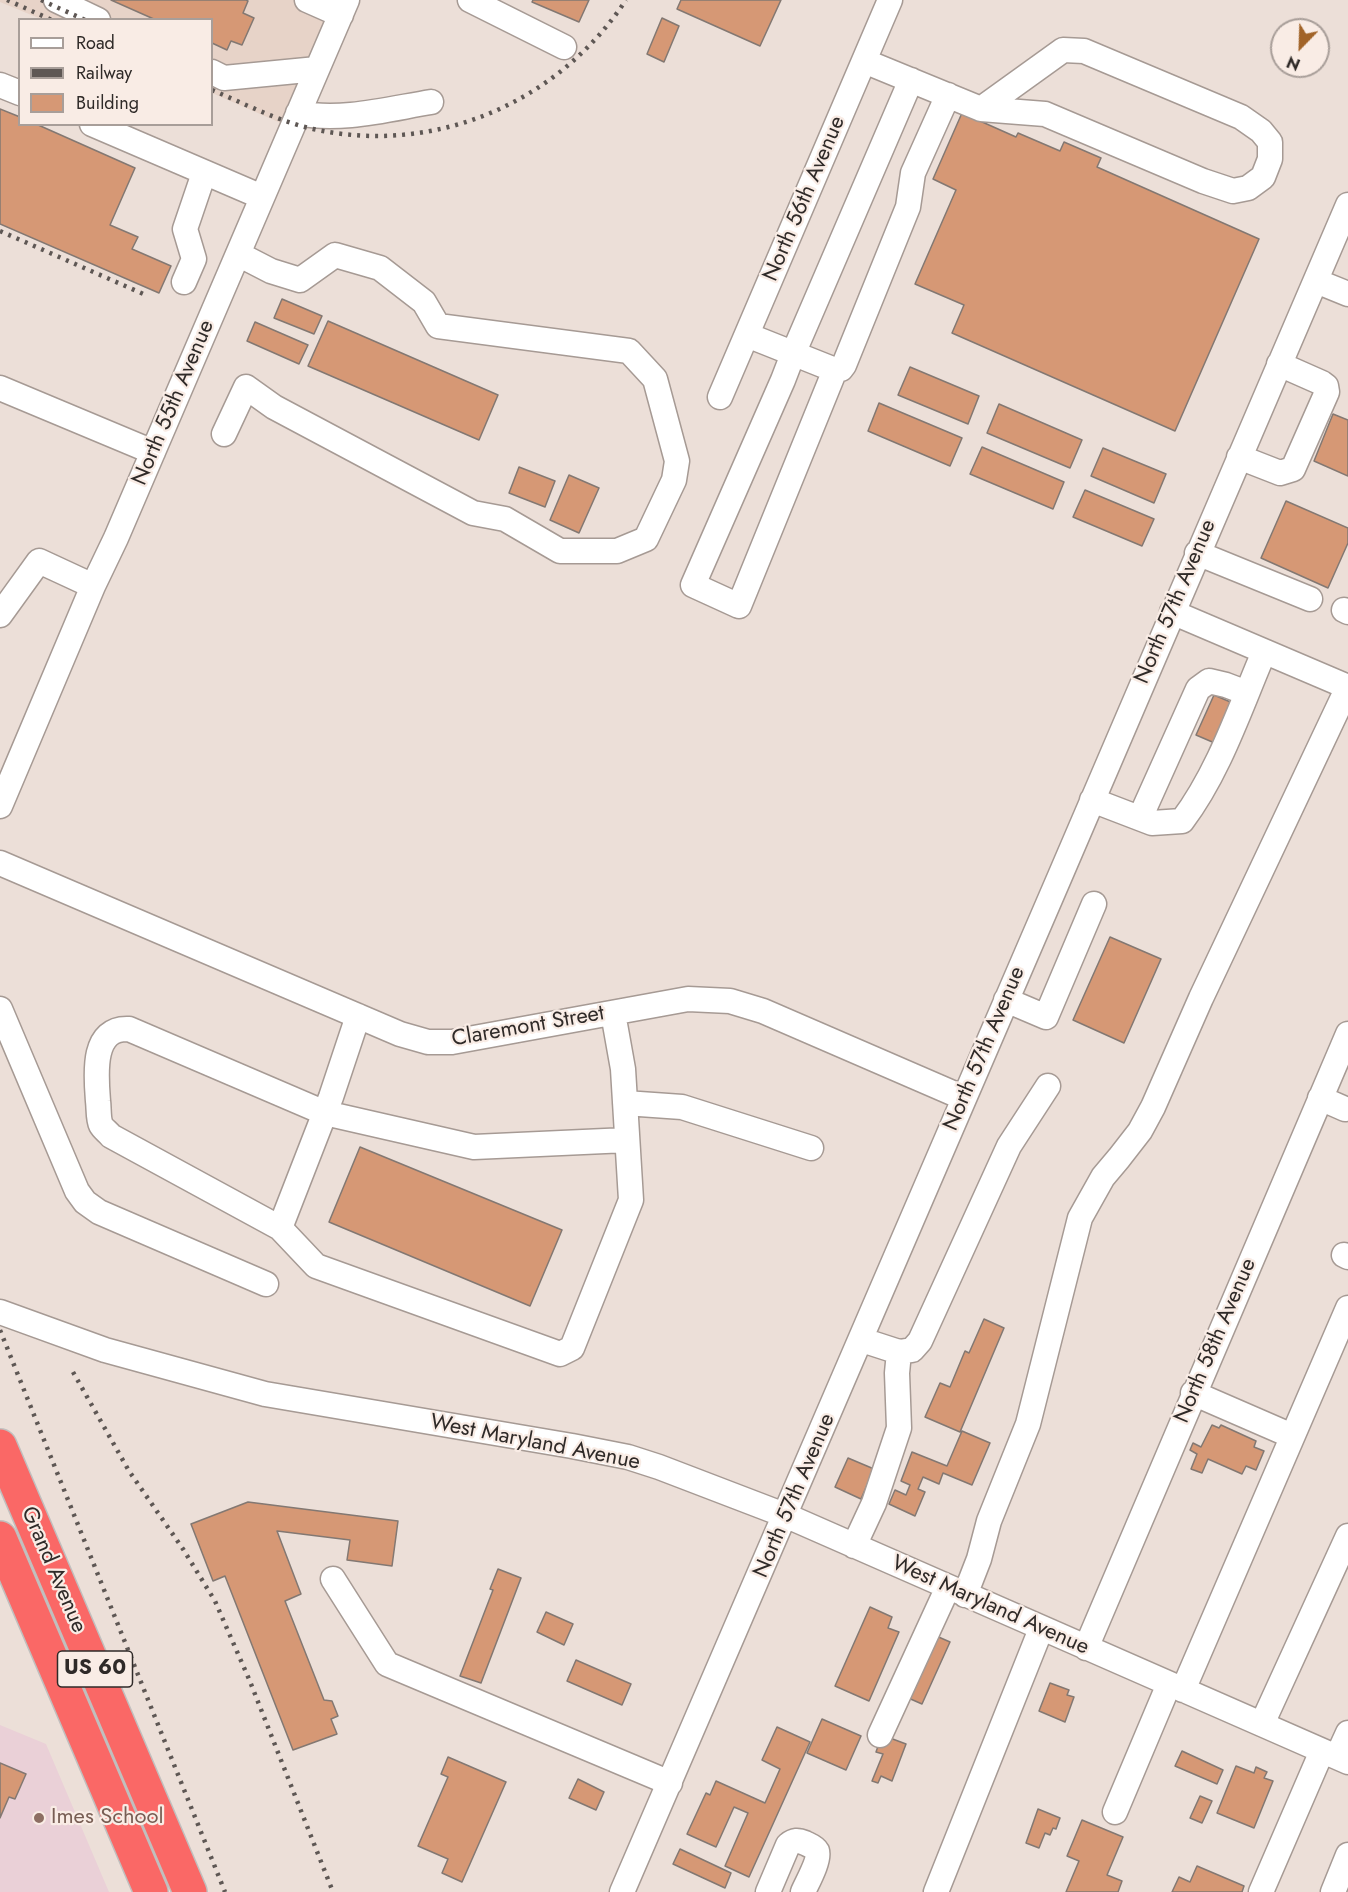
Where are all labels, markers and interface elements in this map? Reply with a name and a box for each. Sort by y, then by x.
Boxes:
legend [18,18,213,126]
north arrow [1270,18,1330,78]
text: Road [76,30,115,56]
text: N [1283,50,1304,76]
text: Railway [76,60,132,86]
text: Building [76,90,139,116]
street label: North 56th Avenue [758,112,852,286]
street label: North 55th Avenue [127,316,221,490]
street label: North 57th Avenue [1129,516,1223,688]
street label: North 57th Avenue [938,963,1032,1135]
street label: Claremont Street [450,1001,606,1053]
street label: North 58th Avenue [1169,1255,1263,1427]
street label: West Maryland Avenue [428,1410,642,1476]
street label: North 57th Avenue [748,1410,842,1582]
street label: Grand Avenue [15,1503,91,1637]
street label: West Maryland Avenue [887,1551,1093,1661]
road number: US 60 [58,1651,132,1687]
place label: Imes School [51,1805,164,1831]
marker: Imes School [32,1811,46,1825]

